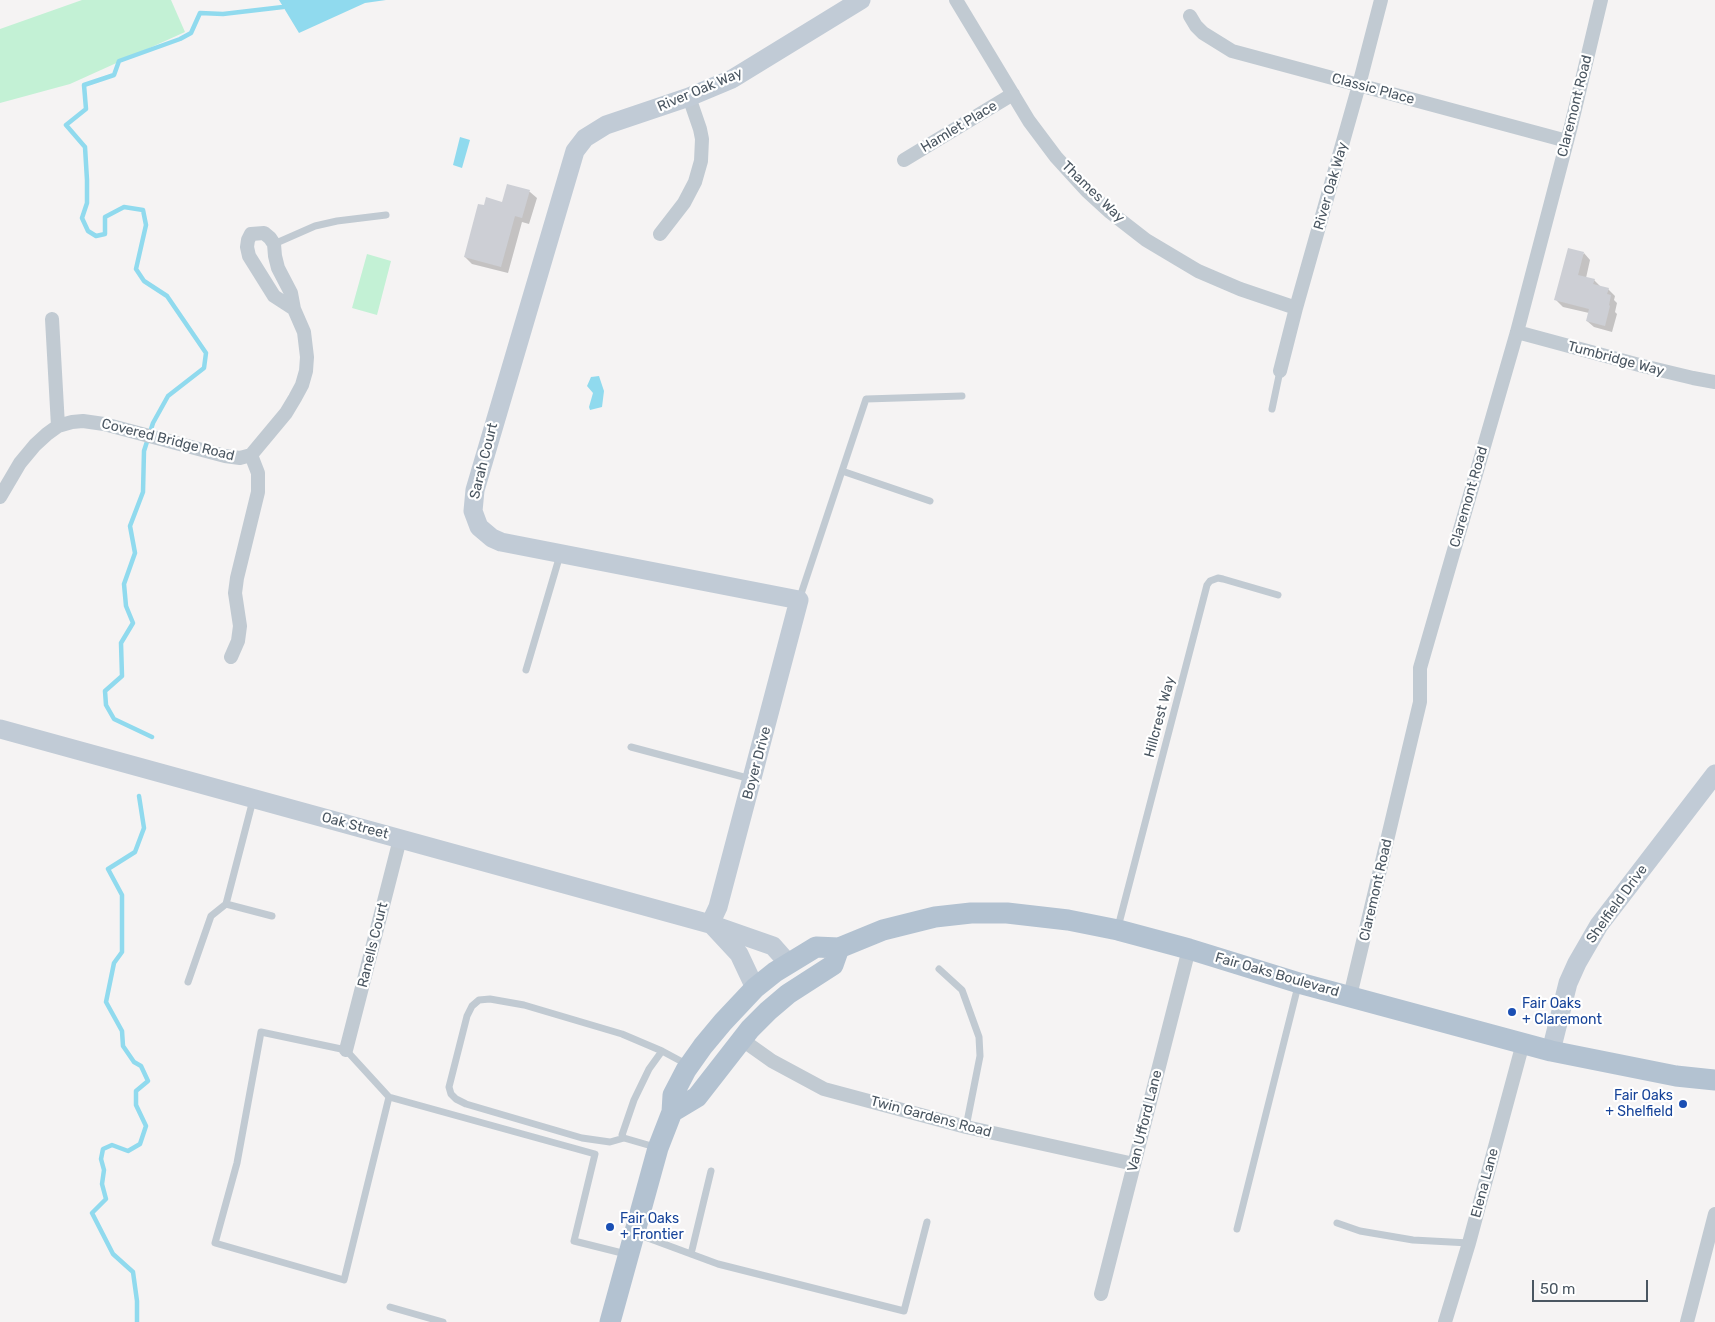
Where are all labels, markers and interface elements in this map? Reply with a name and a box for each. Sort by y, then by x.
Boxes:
street label: Claremont Road [1554,53,1596,159]
street label: River Oak Way [655,65,745,115]
street label: Classic Place [1330,70,1416,108]
street label: Hamlet Place [918,98,1000,156]
street label: River Oak Way [1310,140,1352,232]
street label: Thames Way [1058,158,1128,226]
street label: Tumbridge Way [1566,338,1666,380]
street label: Covered Bridge Road [100,415,236,465]
street label: Sarah Court [466,421,502,501]
street label: Claremont Road [1447,444,1491,550]
street label: Hillcrest Way [1141,675,1179,759]
street label: Boyer Drive [739,725,775,801]
street label: Oak Street [320,809,390,843]
street label: Claremont Road [1356,837,1396,943]
street label: Shelfield Drive [1583,862,1651,946]
street label: Ranells Court [354,901,392,989]
street label: Fair Oaks Boulevard [1213,949,1341,1001]
place label: Fair Oaks + Claremont [1522,996,1602,1028]
marker: Fair Oaks + Claremont [1506,1006,1518,1018]
street label: Van Ufford Lane [1124,1068,1166,1174]
place label: Fair Oaks + Shelfield [1605,1088,1673,1120]
street label: Twin Gardens Road [869,1093,993,1141]
marker: Fair Oaks + Shelfield [1677,1098,1689,1110]
street label: Elena Lane [1468,1146,1502,1220]
place label: Fair Oaks + Frontier [620,1211,684,1244]
marker: Fair Oaks + Frontier [604,1221,616,1233]
scale bar [1535,1270,1651,1302]
text: 50 m [1540,1280,1575,1298]

